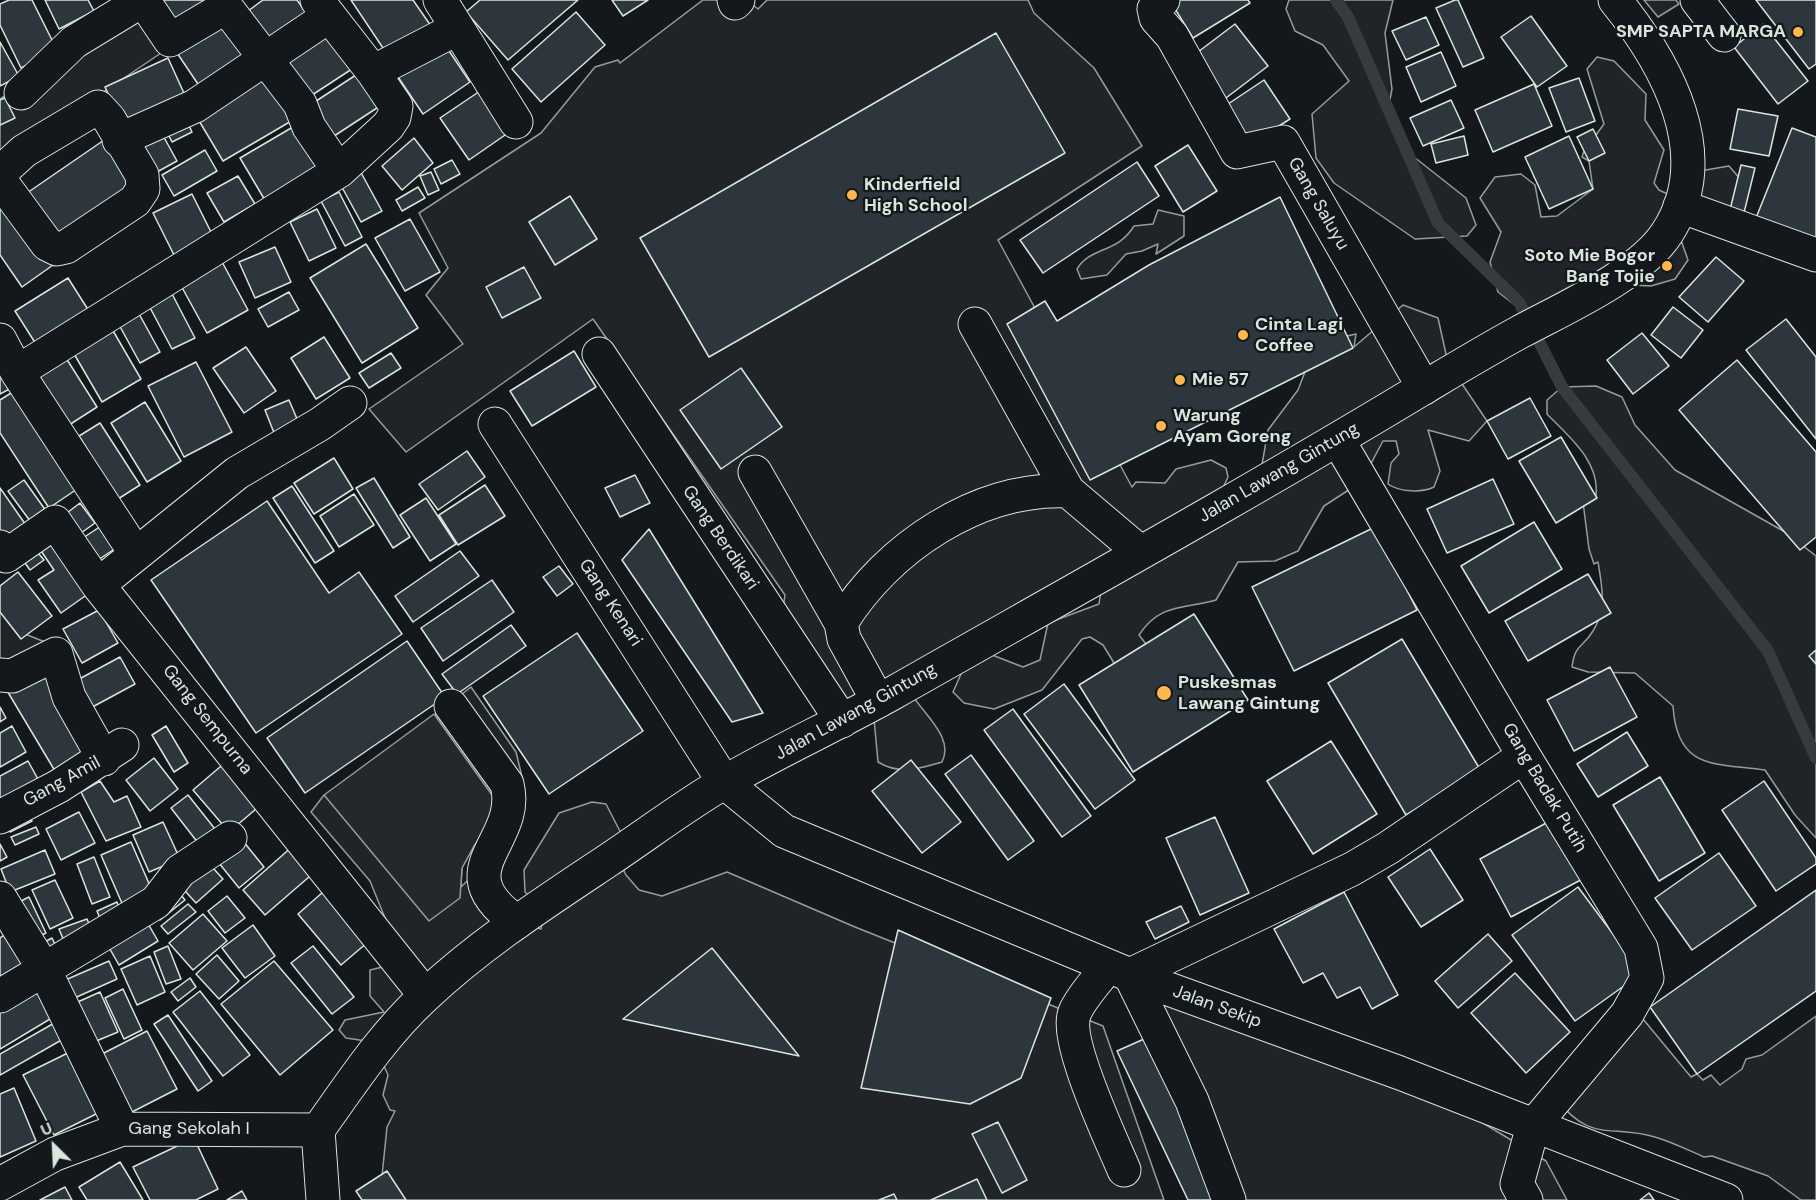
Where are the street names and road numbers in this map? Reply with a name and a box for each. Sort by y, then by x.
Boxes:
street label: Gang Saluyu [1283,154,1353,254]
street label: Jalan Lawang Gintung [1195,418,1363,528]
street label: Gang Berdikari [677,482,763,594]
street label: Gang Kenari [574,555,646,651]
street label: Jalan Lawang Gintung [772,659,940,765]
street label: Gang Sempurna [157,661,257,779]
street label: Gang Badak Putih [1497,720,1591,856]
street label: Gang Amil [20,752,104,812]
street label: Jalan Sekip [1170,981,1264,1033]
street label: Gang Sekolah I [128,1118,250,1140]

